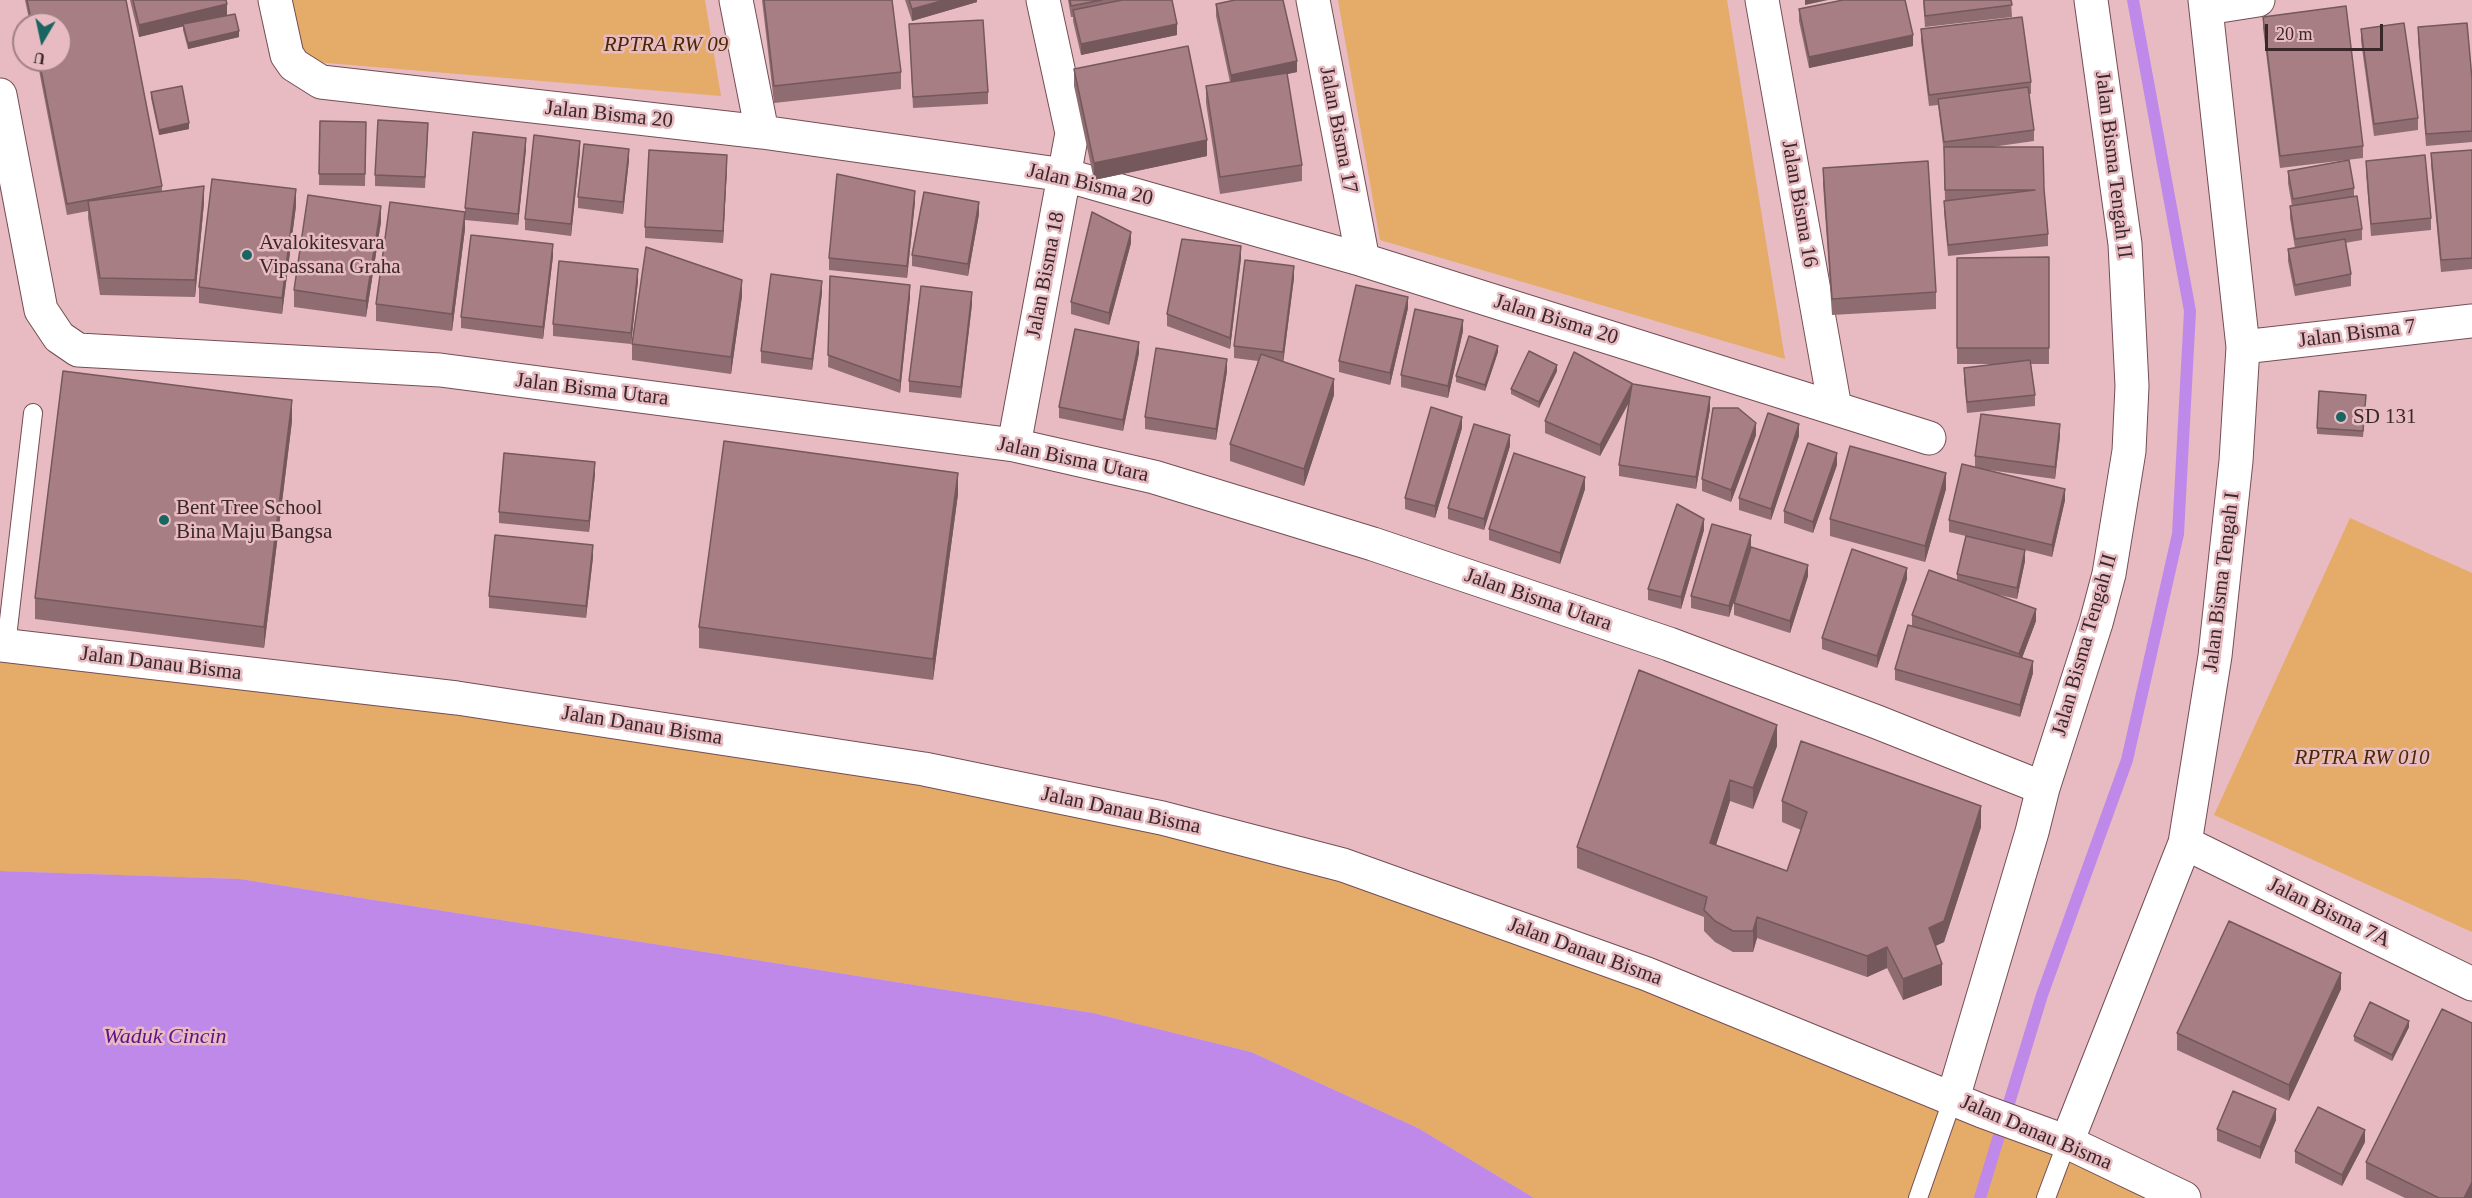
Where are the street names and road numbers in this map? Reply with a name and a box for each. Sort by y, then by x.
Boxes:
street label: Jalan Bisma 17 [1313,65,1363,195]
street label: Jalan Bisma Tengah II [2089,70,2137,260]
street label: Jalan Bisma 20 [544,96,674,134]
street label: Jalan Bisma 16 [1775,139,1823,269]
street label: Jalan Bisma 20 [1025,158,1155,212]
street label: Jalan Bisma 18 [1021,210,1071,340]
street label: Jalan Bisma 20 [1491,289,1621,351]
street label: Jalan Bisma 7 [2297,314,2417,354]
street label: Jalan Bisma Utara [514,368,670,412]
street label: Jalan Bisma Utara [995,432,1151,488]
street label: Jalan Bisma Tengah I [2198,491,2246,673]
street label: Jalan Bisma Tengah II [2047,551,2123,739]
street label: Jalan Bisma Utara [1461,563,1615,637]
street label: Jalan Danau Bisma [79,642,243,686]
street label: Jalan Danau Bisma [560,701,724,751]
street label: Jalan Danau Bisma [1039,782,1203,840]
street label: Jalan Bisma 7A [2264,873,2394,953]
street label: Jalan Danau Bisma [1505,912,1665,992]
street label: Jalan Danau Bisma [1956,1090,2116,1176]

